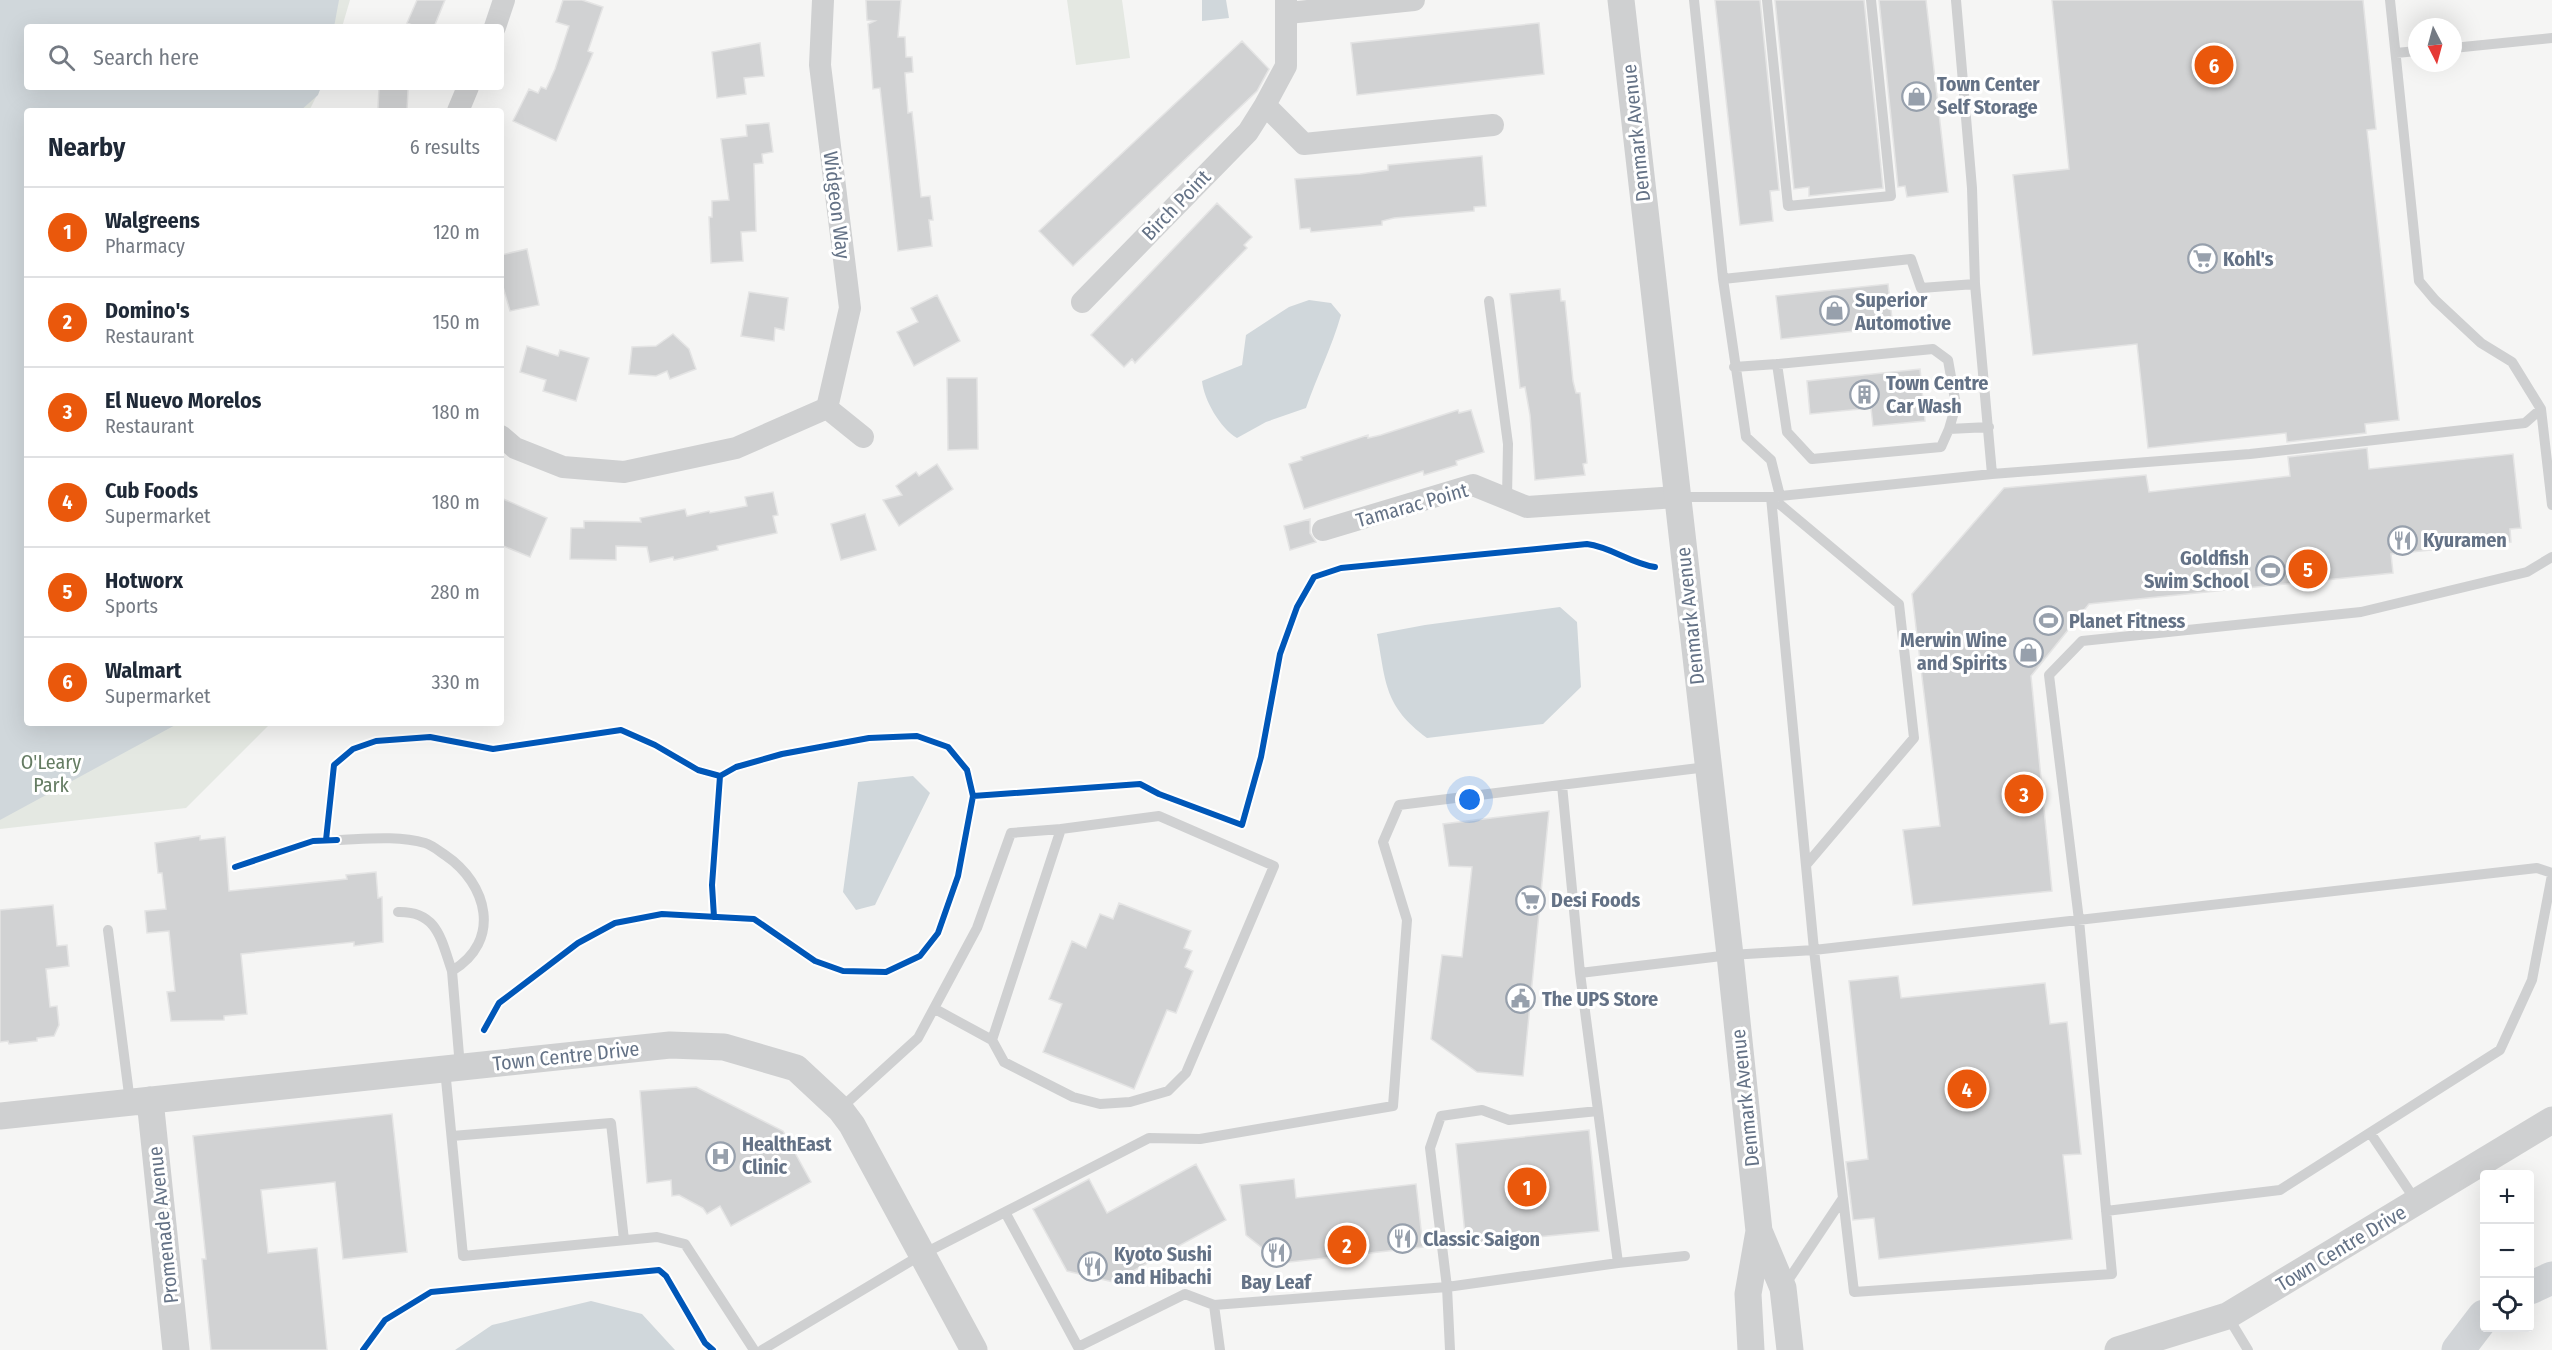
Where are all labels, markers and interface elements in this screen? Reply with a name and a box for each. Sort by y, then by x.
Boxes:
north arrow [2408,18,2462,72]
search box [24,24,504,90]
icon: search [45,41,78,74]
pin: 6 [2194,42,2234,88]
text: Search here [93,44,199,71]
street label: Denmark Avenue [1617,63,1655,203]
place label: Town Center Self Storage [1937,72,2040,119]
shop icon: Town Center Self Storage [1900,80,1932,112]
text: Nearby [48,132,125,163]
text: 6 results [410,135,480,159]
street label: Widgeon Way [818,150,856,260]
street label: Birch Point [1137,164,1216,245]
text: Walgreens [105,207,200,234]
text: 1 [63,220,72,244]
text: 120 m [433,220,480,244]
text: Pharmacy [105,234,185,258]
supermarket icon: Kohl's [2186,243,2218,275]
place label: Kohl's [2223,247,2274,271]
place label: Superior Automotive [1854,288,1951,335]
shop icon: Superior Automotive [1818,295,1850,327]
text: Domino's [105,297,190,324]
text: 2 [63,310,72,334]
text: 150 m [433,310,480,334]
text: Restaurant [105,324,194,348]
place label: Town Centre Car Wash [1886,371,1988,418]
building icon: Town Centre Car Wash [1849,378,1881,410]
text: El Nuevo Morelos [105,387,261,414]
text: 3 [63,400,72,424]
text: 180 m [432,400,480,424]
text: Restaurant [105,414,194,438]
text: Cub Foods [105,477,198,504]
street label: Tamarac Point [1353,477,1471,532]
text: 4 [62,490,73,514]
text: 180 m [432,490,480,514]
text: Supermarket [105,504,211,528]
restaurant icon: Kyuramen [2386,524,2418,556]
place label: Kyuramen [2423,528,2507,552]
street label: Denmark Avenue [1671,546,1709,686]
place label: Goldfish Swim School [2144,546,2250,593]
pin: 5 [2288,546,2328,592]
sports icon: Goldfish Swim School [2254,554,2286,586]
text: Hotworx [105,567,183,594]
text: 5 [63,580,72,604]
text: 280 m [431,580,480,604]
text: Sports [105,594,158,618]
sports icon: Planet Fitness [2032,605,2064,637]
place label: Planet Fitness [2069,609,2186,633]
place label: Merwin Wine and Spirits [1900,628,2007,675]
shop icon: Merwin Wine and Spirits [2012,636,2044,668]
text: Walmart [105,657,182,684]
text: 6 [62,670,73,694]
text: 330 m [431,670,480,694]
text: Supermarket [105,684,211,708]
park label: O'Leary Park [21,750,81,797]
pin: 3 [2004,772,2044,816]
your location [1455,785,1484,814]
supermarket icon: Desi Foods [1514,884,1546,916]
place label: Desi Foods [1551,888,1641,912]
public building icon: The UPS Store [1505,983,1537,1015]
place label: The UPS Store [1542,987,1658,1011]
street label: Denmark Avenue [1726,1028,1764,1168]
street label: Town Centre Drive [492,1036,640,1076]
pin: 4 [1948,1066,1986,1112]
place label: HealthEast Clinic [742,1132,833,1179]
hospital icon: HealthEast Clinic [705,1140,737,1172]
street label: Promenade Avenue [143,1145,183,1305]
pin: 1 [1508,1164,1546,1210]
map controls [2480,1170,2534,1332]
button: + [2480,1170,2534,1224]
street label: Town Centre Drive [2272,1200,2410,1296]
pin: 2 [1328,1222,1366,1268]
restaurant icon: Classic Saigon [1386,1223,1418,1255]
button: − [2480,1224,2534,1278]
place label: Classic Saigon [1423,1227,1540,1251]
restaurant icon: Bay Leaf [1260,1236,1292,1268]
place label: Kyoto Sushi and Hibachi [1114,1242,1212,1289]
restaurant icon: Kyoto Sushi and Hibachi [1077,1250,1109,1282]
place label: Bay Leaf [1241,1270,1312,1294]
button: locate [2480,1278,2534,1332]

